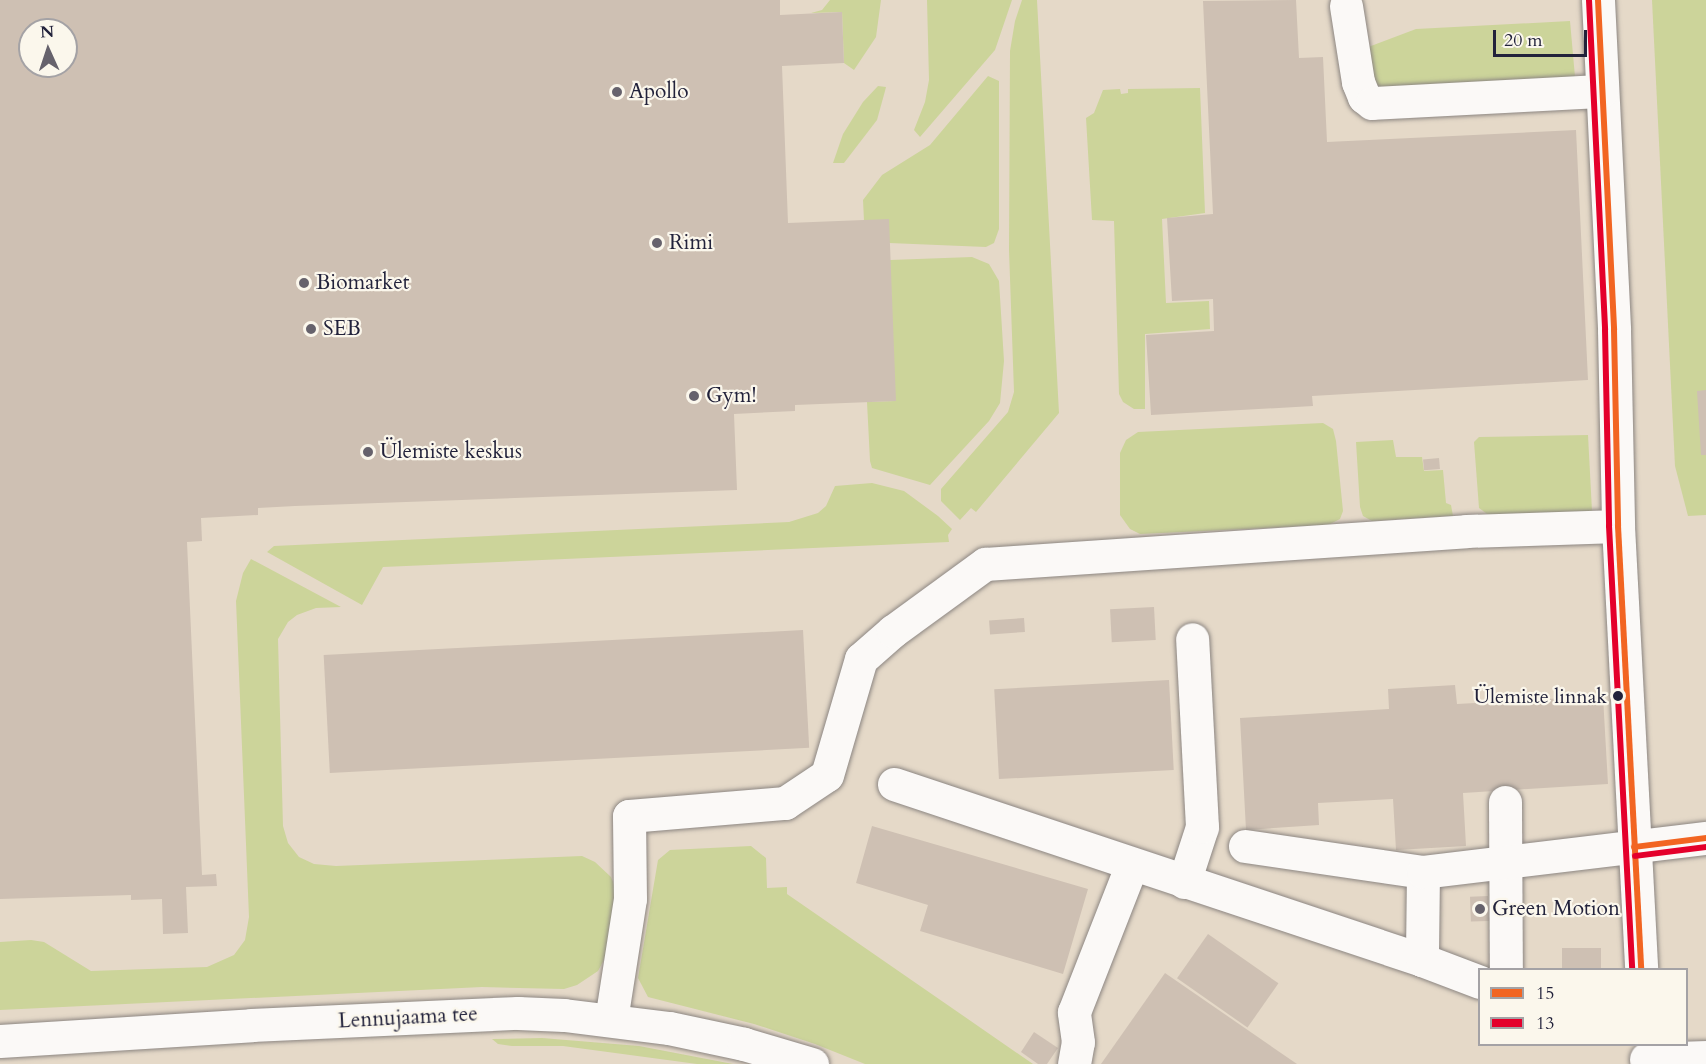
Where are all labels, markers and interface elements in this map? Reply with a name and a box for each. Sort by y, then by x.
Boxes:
north arrow [18,18,78,78]
scale bar [1496,18,1590,56]
text: N [40,21,55,43]
text: 20 m [1504,28,1543,53]
place label: Apollo [629,79,689,105]
marker: Apollo [610,85,624,99]
place label: Rimi [669,230,713,256]
marker: Rimi [650,236,664,250]
place label: Biomarket [316,270,409,296]
marker: Biomarket [297,276,311,290]
place label: SEB [323,316,361,342]
marker: SEB [304,322,318,336]
place label: Gym! [706,383,756,409]
marker: Gym! [687,389,701,403]
place label: Ülemiste keskus [380,439,522,465]
marker: Ülemiste keskus [361,445,375,459]
place label: Ülemiste linnak [1474,684,1607,708]
marker: Ülemiste linnak [1612,690,1624,702]
place label: Green Motion [1492,896,1620,922]
marker: Green Motion [1473,902,1487,916]
legend [1478,968,1688,1046]
text: 15 [1536,981,1554,1006]
street label: Lennujaama tee [337,1002,479,1034]
text: 13 [1536,1011,1554,1036]

